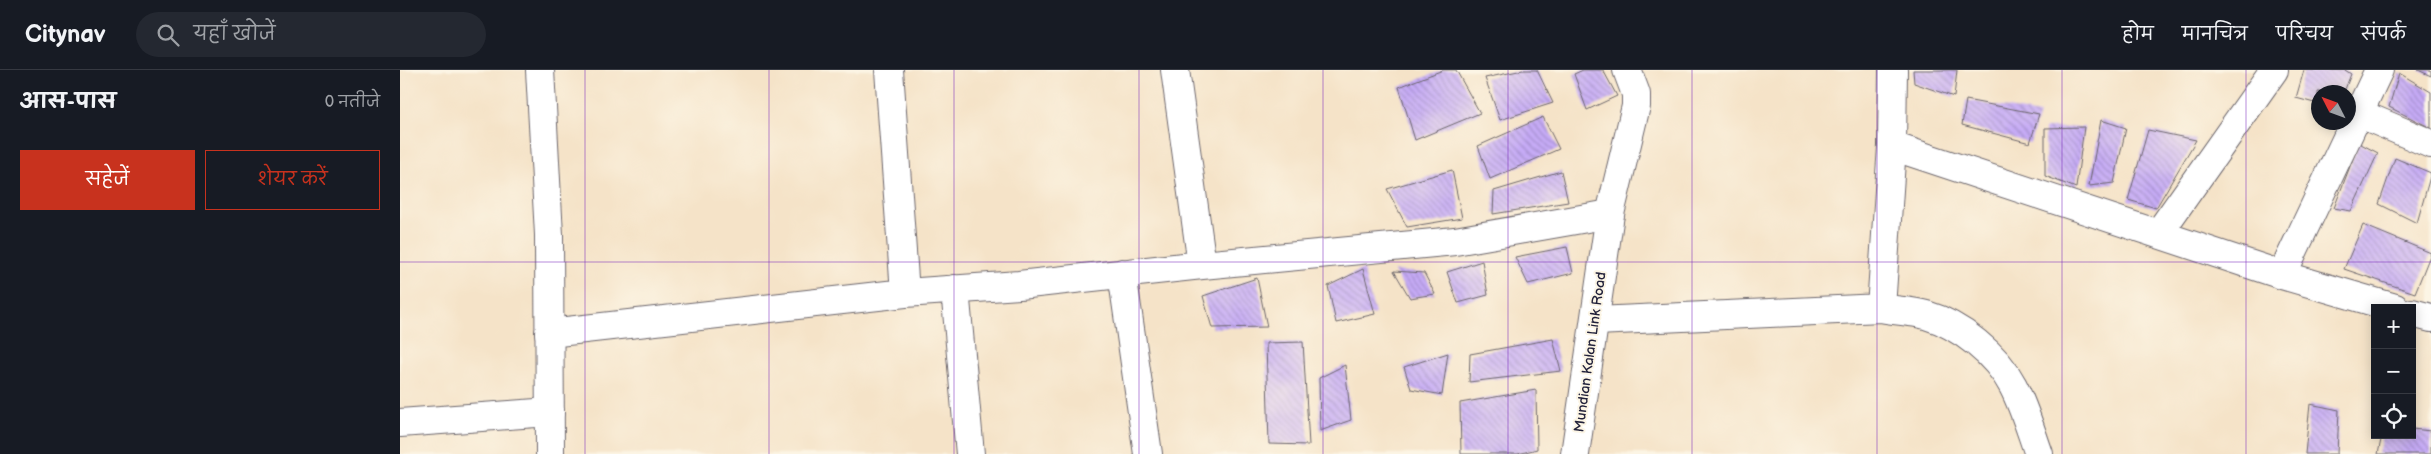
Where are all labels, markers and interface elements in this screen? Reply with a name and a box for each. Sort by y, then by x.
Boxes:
search box [136,12,486,57]
text: Citynav [25,20,106,49]
icon: search [154,21,182,49]
text: यहाँ खोजें [194,23,275,46]
text: होम [2122,24,2154,45]
text: मानचित्र [2182,24,2248,45]
text: परिचय [2276,24,2333,45]
text: संपर्क [2361,24,2406,45]
north arrow [2311,85,2356,130]
text: आस-पास [20,89,116,114]
text: 0 नतीजे [325,93,380,112]
button: सहेजें [20,150,195,210]
button: शेयर करें [205,150,380,210]
street label: Mundian Kalan Link Road [1570,271,1610,433]
map controls [2371,304,2416,439]
button: + [2371,304,2416,349]
button: − [2371,349,2416,394]
button: locate [2371,394,2416,439]

